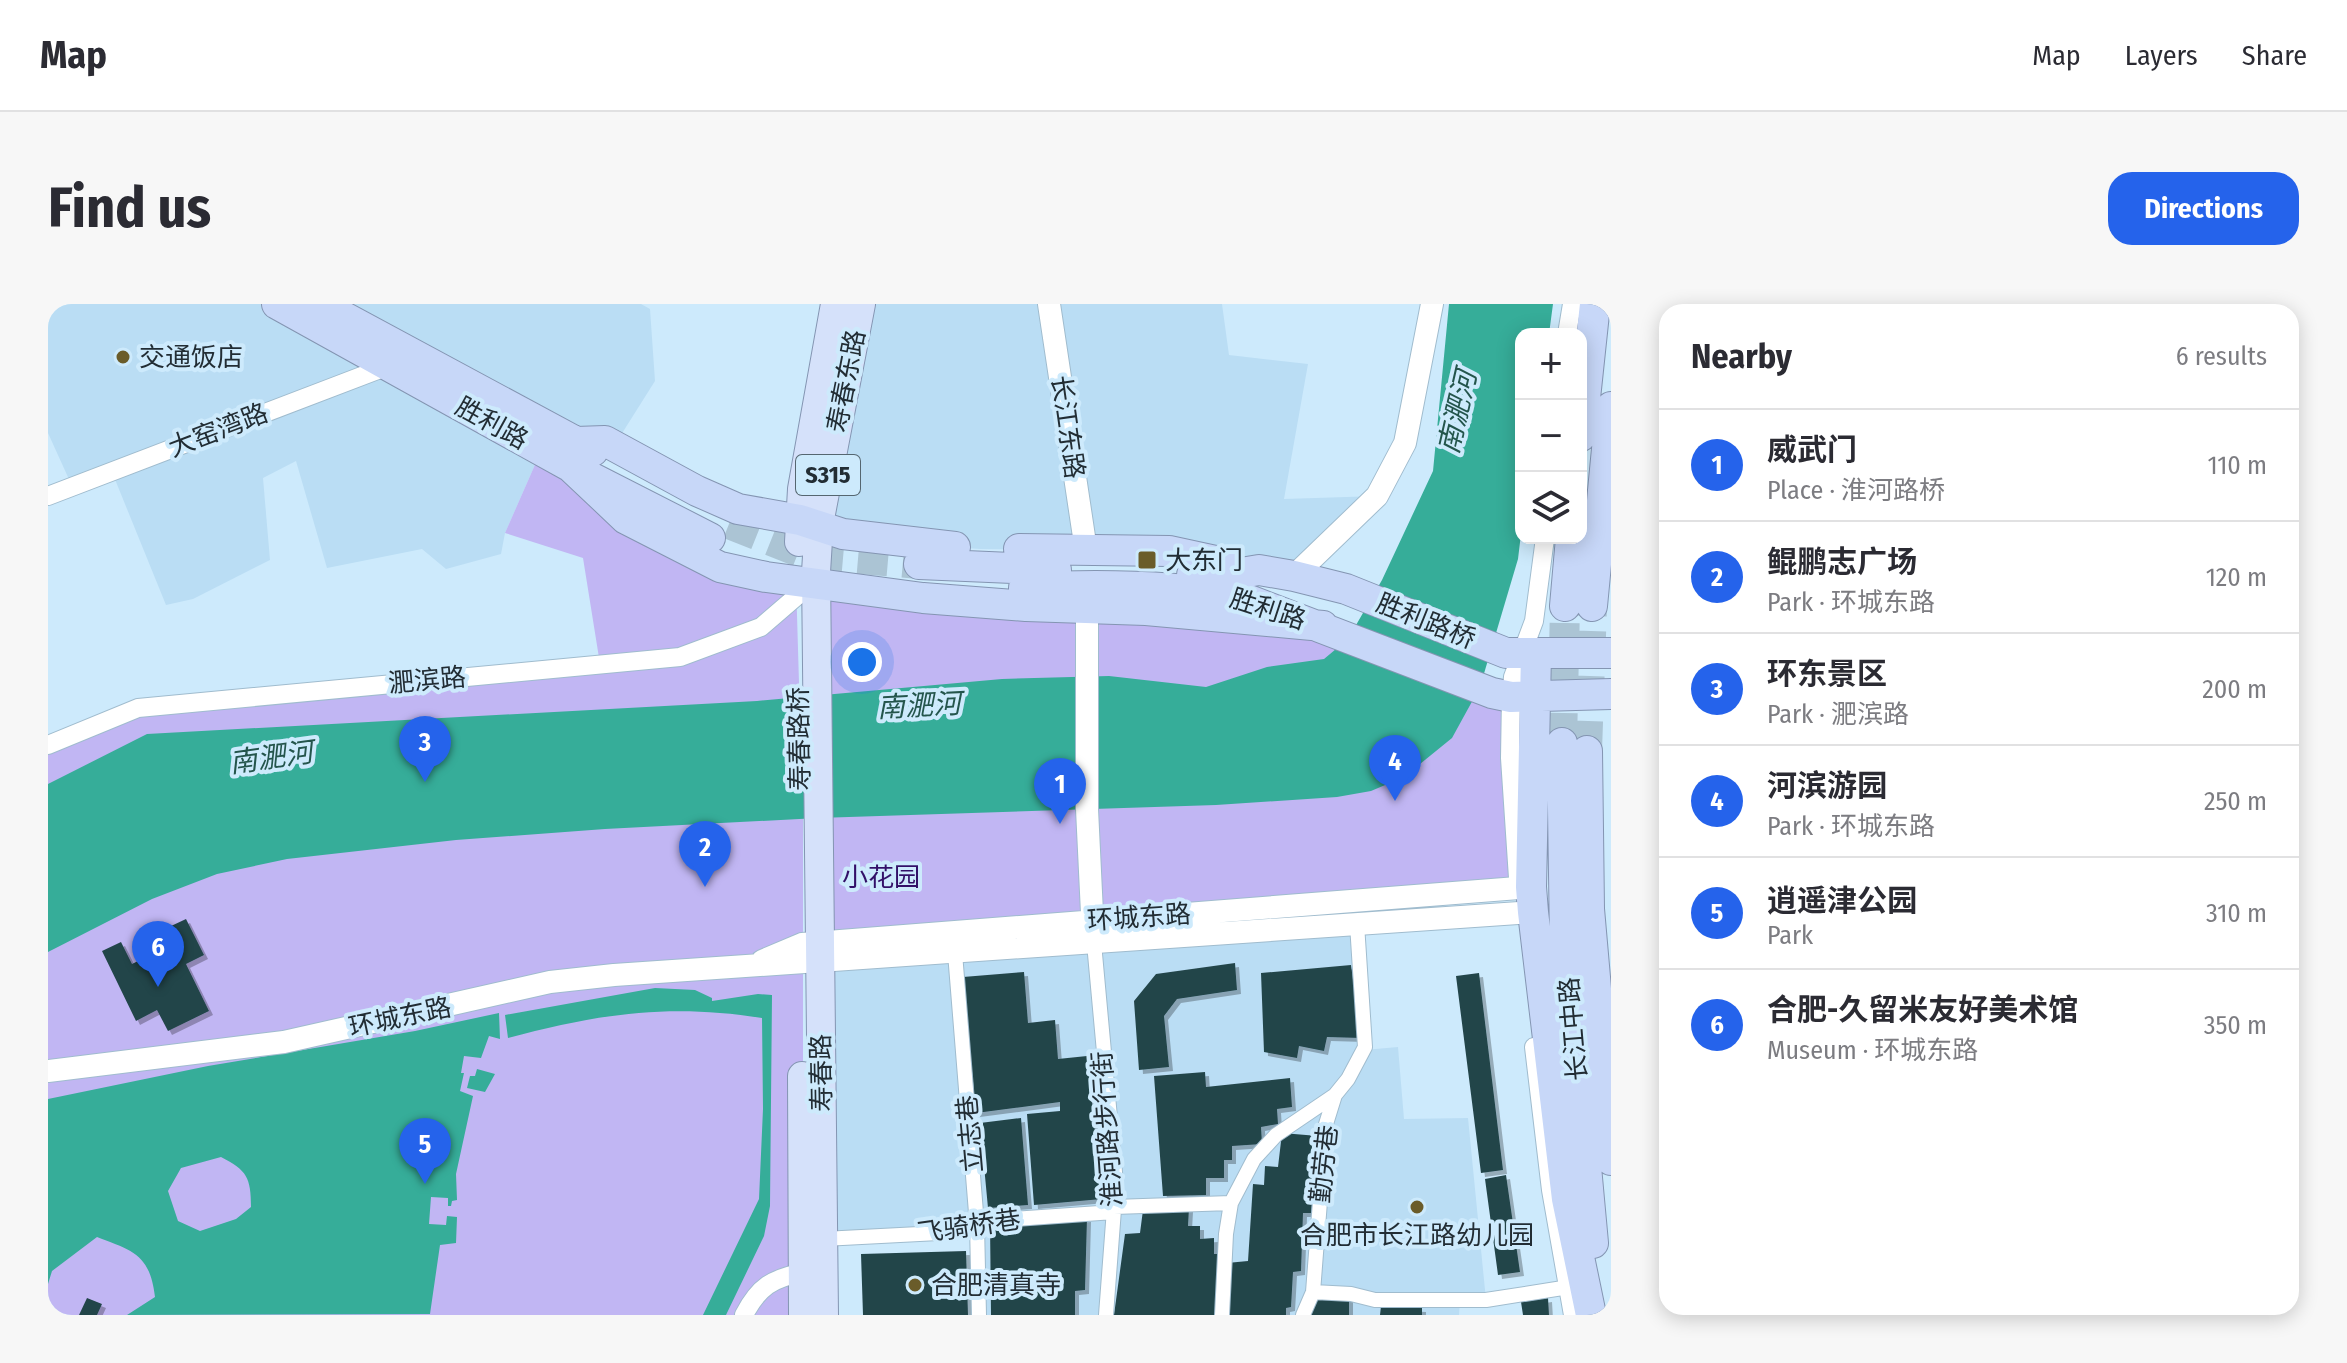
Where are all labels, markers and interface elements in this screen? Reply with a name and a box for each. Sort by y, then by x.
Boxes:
text: Map [40,32,107,78]
text: Map [2032,39,2081,72]
text: Layers [2125,39,2198,72]
text: Share [2242,39,2307,72]
button: Directions [2108,172,2299,245]
text: Find us [48,175,211,242]
street label: 寿春东路 [821,327,872,435]
map controls [1515,328,1587,544]
button: + [1515,328,1587,400]
text: Nearby [1691,336,1792,377]
text: 6 results [2176,341,2267,372]
place label: 交通饭店 [139,342,243,373]
marker: 交通饭店 [114,348,132,366]
water label: 南淝河 [1432,363,1484,457]
street label: 长江东路 [1045,373,1090,481]
street label: 胜利路 [450,391,533,456]
street label: 大窑湾路 [164,397,272,464]
button: − [1515,400,1587,472]
text: 威武门 [1767,432,1857,468]
text: 1 [1712,450,1723,481]
text: 110 m [2207,450,2267,481]
road number: S315 [796,455,860,495]
button: layers [1515,472,1587,544]
text: Place · 淮河路桥 [1767,475,1945,506]
text: 鲲鹏志广场 [1767,544,1917,580]
place label: 大东门 [1165,545,1243,576]
marker: 大东门 [1136,549,1158,571]
text: 2 [1711,562,1723,593]
text: 120 m [2206,562,2267,593]
street label: 胜利路 [1226,583,1310,636]
text: Park · 环城东路 [1767,587,1935,618]
street label: 胜利路桥 [1372,588,1480,655]
your location [842,642,882,682]
text: 环东景区 [1767,656,1887,692]
street label: 淝滨路 [387,662,467,699]
text: 3 [1711,674,1723,705]
text: 200 m [2202,674,2267,705]
street label: 寿春路桥 [783,687,816,791]
water label: 南淝河 [876,687,967,724]
text: Park · 淝滨路 [1767,699,1909,730]
pin: 3 [399,716,451,782]
water label: 南淝河 [227,735,320,780]
pin: 4 [1369,735,1421,801]
pin: 1 [1034,758,1086,824]
text: 河滨游园 [1767,768,1887,804]
text: 4 [1710,786,1724,817]
text: 250 m [2204,786,2267,817]
text: Park · 环城东路 [1767,811,1935,842]
pin: 2 [679,821,731,887]
park label: 小花园 [842,862,920,893]
text: 逍遥津公园 [1767,883,1917,919]
street label: 环城东路 [1086,898,1192,937]
text: 5 [1711,898,1723,929]
text: 310 m [2206,898,2267,929]
text: Park [1767,920,1813,951]
pin: 6 [132,921,184,987]
street label: 长江中路 [1554,976,1593,1082]
street label: 环城东路 [346,992,454,1043]
text: 合肥-久留米友好美术馆 [1767,992,2078,1028]
text: 6 [1710,1010,1724,1041]
text: 350 m [2204,1010,2267,1041]
street label: 寿春路 [805,1034,838,1112]
text: Museum · 环城东路 [1767,1035,1978,1066]
street label: 淮河路步行街 [1087,1050,1128,1208]
street label: 立志巷 [952,1094,989,1174]
pin: 5 [399,1118,451,1184]
street label: 勤劳巷 [1305,1124,1344,1204]
marker: 合肥市长江路幼儿园 [1408,1198,1426,1216]
street label: 飞骑桥巷 [915,1204,1023,1249]
place label: 合肥市长江路幼儿园 [1300,1220,1534,1251]
place label: 合肥清真寺 [931,1270,1061,1301]
marker: 合肥清真寺 [906,1276,924,1294]

